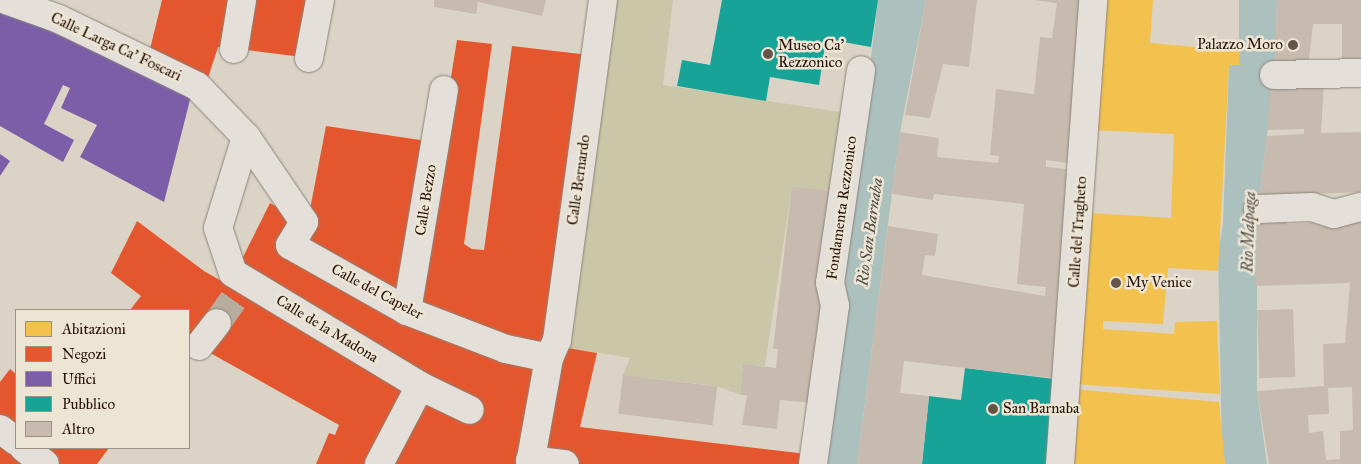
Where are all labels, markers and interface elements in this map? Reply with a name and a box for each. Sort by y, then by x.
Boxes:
street label: Calle Larga Ca’ Foscari [48,9,184,85]
place label: Museo Ca' Rezzonico [778,36,844,71]
place label: Palazzo Moro [1197,36,1283,54]
marker: Palazzo Moro [1287,39,1299,51]
marker: Museo Ca' Rezzonico [762,48,774,60]
street label: Calle Bernardo [564,134,594,226]
street label: Fondamenta Rezzonico [823,135,861,281]
street label: Calle Bezzo [411,163,441,237]
street label: Calle del Tragheto [1065,176,1091,288]
water label: Rio San Barnaba [853,177,887,287]
water label: Rio Malpaga [1238,191,1260,273]
street label: Calle del Capeler [328,260,426,324]
place label: My Venice [1126,274,1192,292]
marker: My Venice [1110,277,1122,289]
street label: Calle de la Madona [273,291,381,367]
legend [15,309,190,449]
text: Abitazioni [62,320,126,338]
text: Negozi [62,345,106,363]
text: Uffici [62,370,96,388]
text: Pubblico [62,395,115,413]
place label: San Barnaba [1003,400,1079,418]
marker: San Barnaba [987,403,999,415]
text: Altro [62,420,95,438]

